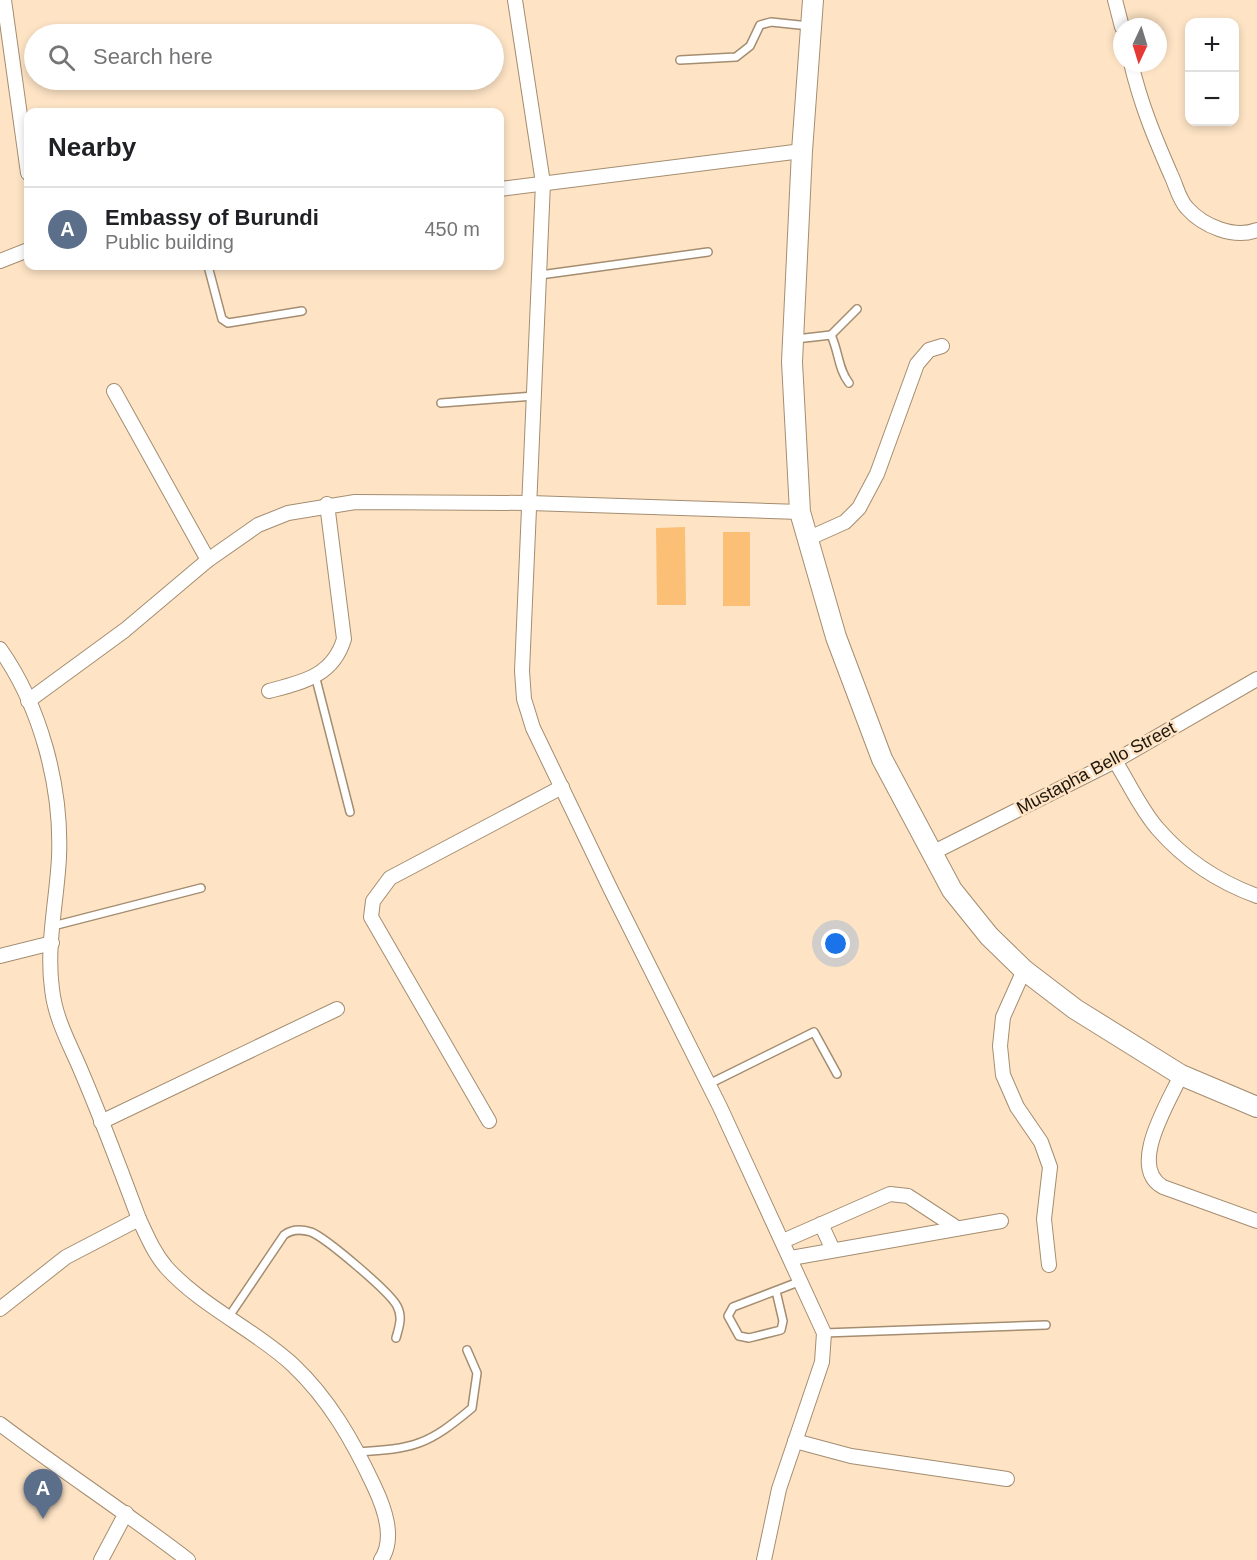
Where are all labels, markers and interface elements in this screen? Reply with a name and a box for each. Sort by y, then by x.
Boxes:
north arrow [1113,18,1167,72]
map controls [1185,18,1239,126]
button: + [1185,18,1239,72]
search box [24,24,504,90]
icon: search [45,41,78,74]
text: Search here [93,44,213,69]
button: − [1185,72,1239,126]
text: Nearby [48,132,136,162]
text: Embassy of Burundi [105,205,319,230]
text: A [60,218,75,240]
text: 450 m [424,218,480,240]
text: Public building [105,231,234,253]
street label: Mustapha Bello Street [1013,718,1179,818]
your location [821,929,850,958]
pin: A [24,1470,63,1519]

